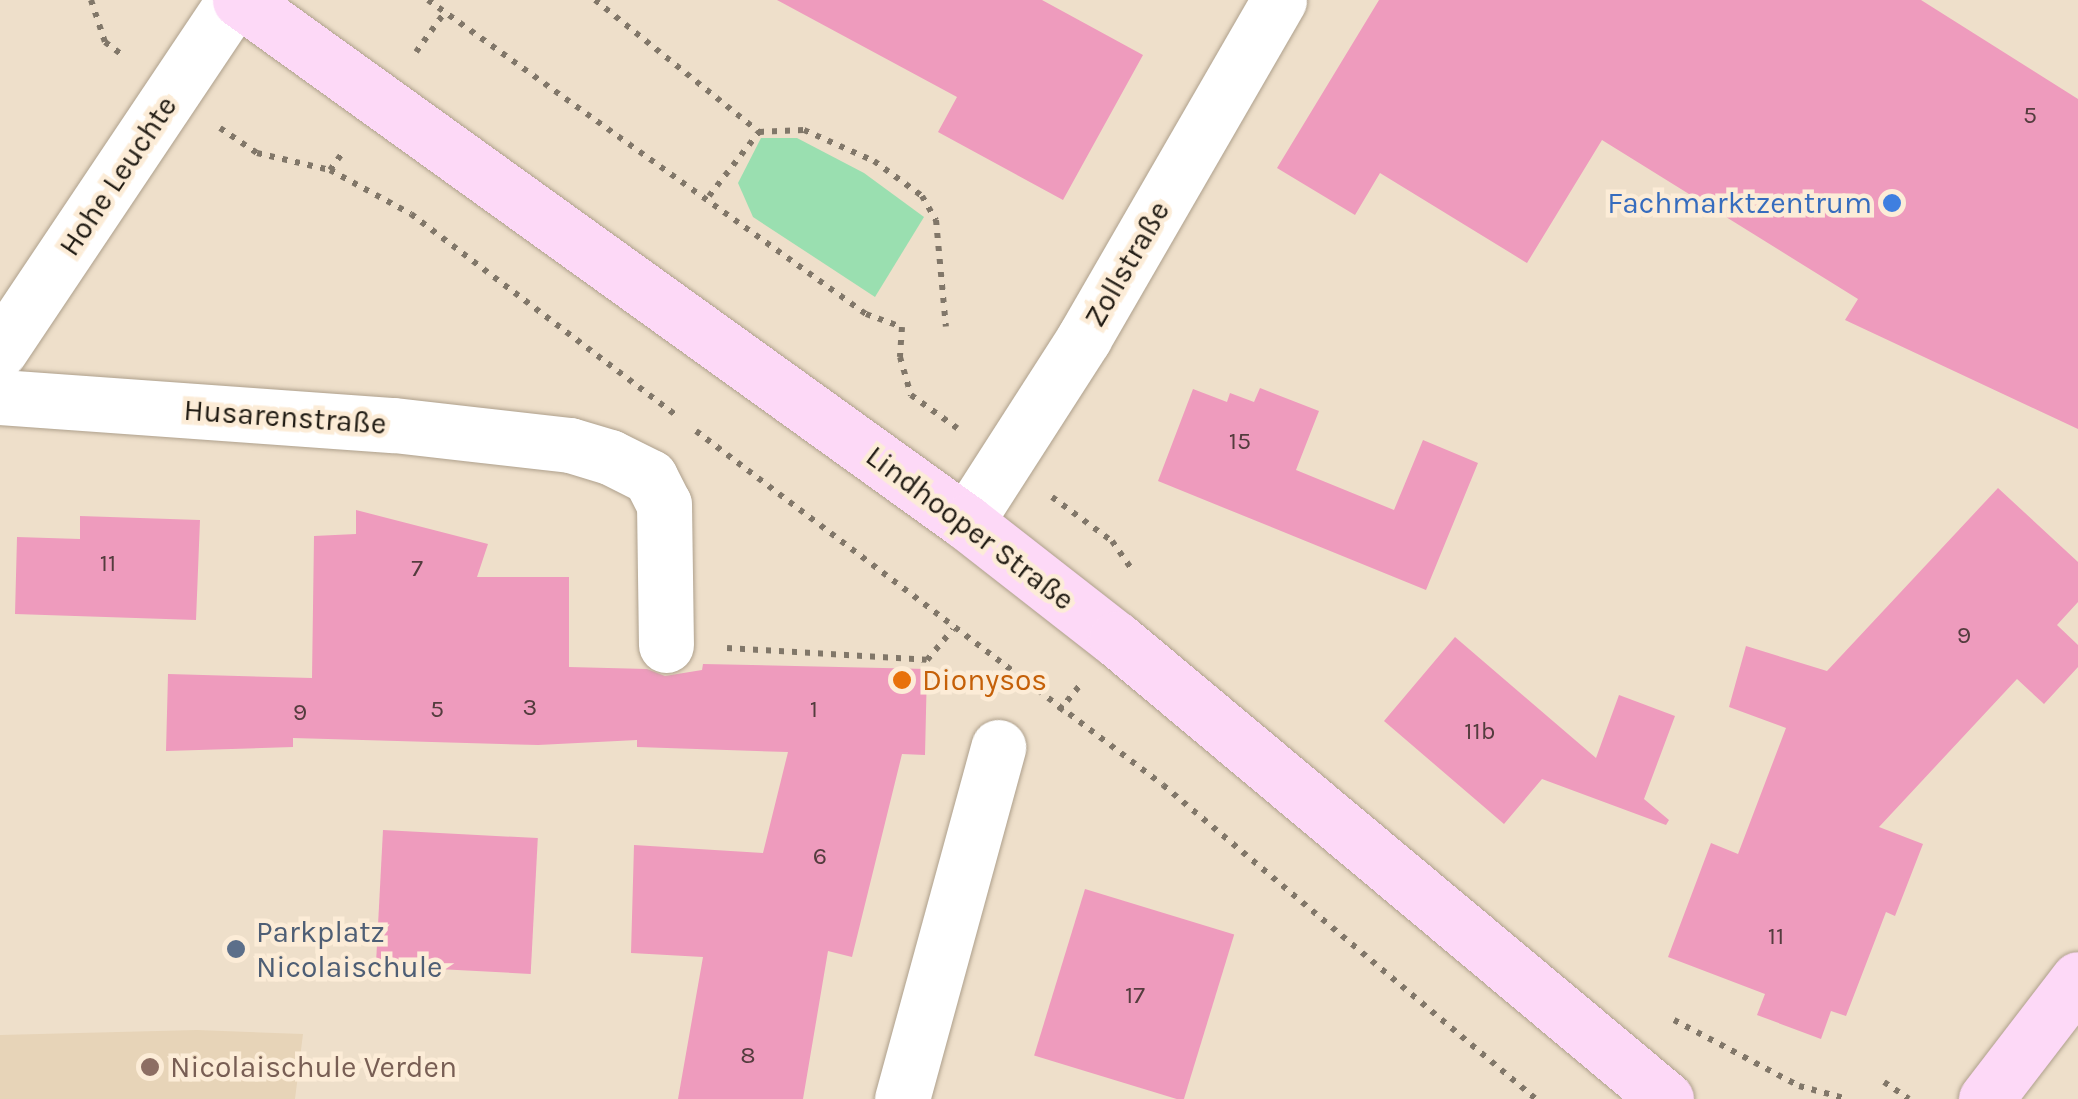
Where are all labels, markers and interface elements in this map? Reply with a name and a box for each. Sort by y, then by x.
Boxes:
street label: Hohe Leuchte [51,89,185,263]
house number: 5 [2023,100,2037,130]
place label: Fachmarktzentrum [1607,185,1872,221]
marker: Fachmarktzentrum [1881,192,1903,214]
street label: Zollstraße [1077,195,1177,333]
street label: Husarenstraße [182,392,388,442]
house number: 15 [1229,426,1251,456]
street label: Lindhooper Straße [859,438,1081,618]
house number: 11 [100,548,116,578]
house number: 7 [411,553,423,583]
house number: 9 [1957,620,1971,650]
place label: Dionysos [922,662,1047,698]
marker: Dionysos [891,669,913,691]
house number: 3 [523,692,537,722]
house number: 5 [430,694,444,724]
house number: 1 [810,694,818,724]
house number: 9 [293,697,307,727]
house number: 11b [1464,716,1496,746]
house number: 6 [813,841,827,871]
place label: Parkplatz Nicolaischule [256,914,443,984]
house number: 11 [1768,921,1784,951]
marker: Parkplatz Nicolaischule [225,938,247,960]
house number: 17 [1125,980,1145,1010]
house number: 8 [740,1040,756,1070]
place label: Nicolaischule Verden [170,1049,457,1085]
marker: Nicolaischule Verden [139,1056,161,1078]

